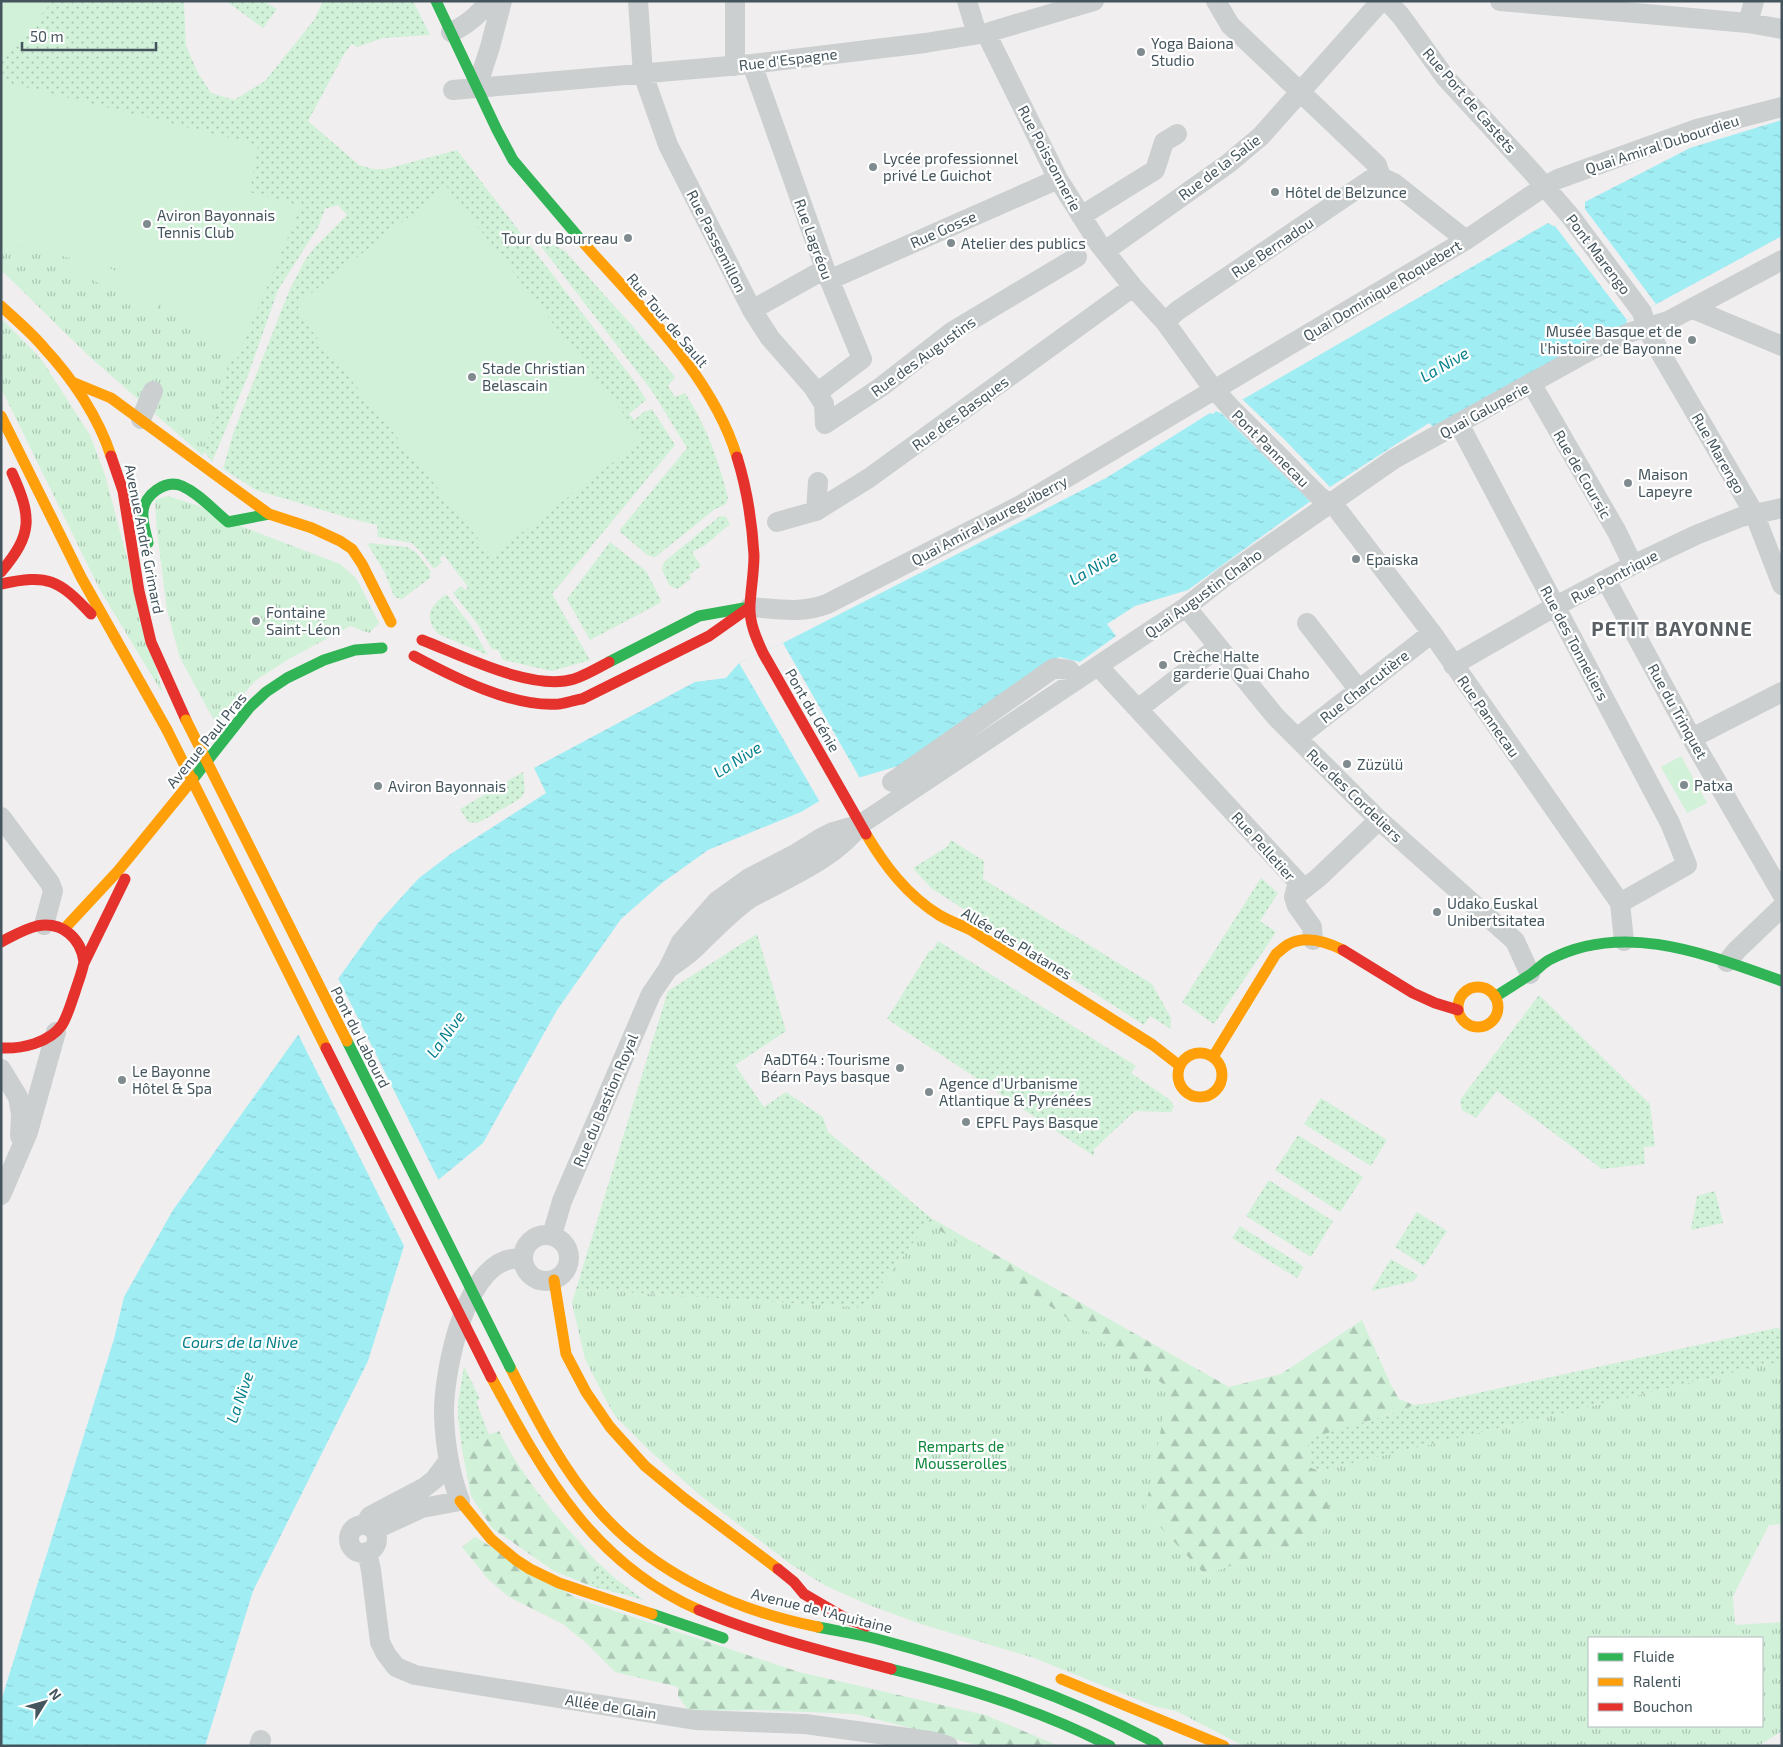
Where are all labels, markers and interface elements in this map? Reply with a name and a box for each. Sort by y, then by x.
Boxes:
scale bar [22,20,156,52]
text: 50 m [30,27,64,45]
place label: Yoga Baiona Studio [1151,34,1234,69]
street label: Rue d'Espagne [738,44,838,74]
street label: Rue Port de Castets [1420,44,1520,156]
marker: Yoga Baiona Studio [1135,46,1147,58]
street label: Rue Poissonnerie [1015,102,1085,214]
street label: Quai Amiral Dubourdieu [1583,111,1741,178]
street label: Rue de la Salie [1174,130,1264,204]
place label: Lycée professionnel privé Le Guichot [883,149,1019,184]
marker: Lycée professionnel privé Le Guichot [867,161,879,173]
place label: Hôtel de Belzunce [1285,183,1407,201]
marker: Hôtel de Belzunce [1269,186,1281,198]
street label: Rue Passemillon [683,187,751,295]
street label: Rue Lagréou [791,196,837,282]
place label: Aviron Bayonnais Tennis Club [157,206,275,241]
street label: Rue Gosse [907,206,979,252]
street label: Pont Marengo [1563,210,1635,298]
street label: Rue Bernadou [1227,213,1317,281]
marker: Aviron Bayonnais Tennis Club [141,218,153,230]
place label: Tour du Bourreau [501,229,618,247]
marker: Tour du Bourreau [622,232,634,244]
place label: Atelier des publics [961,234,1086,252]
street label: Quai Dominique Roquebert [1300,235,1465,345]
marker: Atelier des publics [945,237,957,249]
street label: Rue Tour de Sault [623,269,713,371]
street label: Rue des Augustins [867,312,979,400]
place label: Musée Basque et de l'histoire de Bayonne [1540,322,1682,357]
marker: Musée Basque et de l'histoire de Bayonne [1686,334,1698,346]
water label: La Nive [1416,342,1472,386]
place label: Stade Christian Belascain [482,359,585,394]
marker: Stade Christian Belascain [466,371,478,383]
street label: Rue des Basques [908,372,1012,454]
street label: Quai Galuperie [1436,378,1532,443]
street label: Pont Pannecau [1229,406,1313,490]
street label: Rue Marengo [1689,410,1749,496]
street label: Rue de Coursic [1550,426,1616,522]
street label: Avenue André Grimard [122,463,168,615]
place label: Maison Lapeyre [1638,465,1692,500]
street label: Quai Amiral Jaureguiberry [908,471,1071,570]
marker: Maison Lapeyre [1622,477,1634,489]
water label: La Nive [1065,545,1121,589]
street label: Quai Augustin Chaho [1141,545,1266,642]
street label: Rue Pontrique [1567,546,1661,606]
place label: Epaiska [1366,550,1419,568]
marker: Epaiska [1350,553,1362,565]
street label: Rue des Tonneliers [1537,583,1613,703]
place label: Fontaine Saint-Léon [266,603,340,638]
marker: Fontaine Saint-Léon [250,615,262,627]
district label: PETIT BAYONNE [1591,616,1753,640]
street label: Rue Charcutière [1316,646,1412,726]
place label: Crèche Halte garderie Quai Chaho [1173,647,1310,683]
marker: Crèche Halte garderie Quai Chaho [1157,659,1169,671]
street label: Rue du Trinquet [1644,660,1712,762]
street label: Pont du Génie [782,665,844,755]
street label: Rue Pannecau [1454,672,1524,760]
street label: Avenue Paul Pras [162,689,250,791]
water label: La Nive [709,737,765,781]
street label: Rue des Cordeliers [1303,745,1407,845]
place label: Züzülü [1357,755,1403,773]
marker: Züzülü [1341,758,1353,770]
place label: Patxa [1694,776,1733,794]
place label: Aviron Bayonnais [388,777,506,795]
marker: Patxa [1678,779,1690,791]
marker: Aviron Bayonnais [372,780,384,792]
street label: Rue Pelletier [1228,808,1300,884]
place label: Udako Euskal Unibertsitatea [1447,894,1545,929]
street label: Allée des Platanes [959,903,1075,983]
marker: Udako Euskal Unibertsitatea [1431,906,1443,918]
street label: Pont du Labourd [328,983,394,1091]
water label: La Nive [422,1007,469,1061]
street label: Rue du Bastion Royal [569,1030,641,1169]
place label: AaDT64 : Tourisme Béarn Pays basque [761,1050,890,1085]
place label: Le Bayonne Hôtel & Spa [132,1062,212,1097]
marker: AaDT64 : Tourisme Béarn Pays basque [894,1062,906,1074]
marker: Le Bayonne Hôtel & Spa [116,1074,128,1086]
place label: Agence d'Urbanisme Atlantique & Pyrénées [939,1074,1091,1109]
marker: Agence d'Urbanisme Atlantique & Pyrénées [923,1086,935,1098]
place label: EPFL Pays Basque [976,1113,1098,1131]
marker: EPFL Pays Basque [960,1116,972,1128]
water label: Cours de la Nive [182,1332,298,1351]
water label: La Nive [221,1368,257,1425]
park label: Remparts de Mousserolles [915,1437,1007,1472]
street label: Avenue de l'Aquitaine [750,1584,894,1636]
legend [1588,1637,1763,1727]
text: Fluide [1633,1647,1674,1665]
text: Ralenti [1633,1672,1681,1690]
north arrow [20,1677,70,1727]
text: N [46,1685,66,1703]
street label: Allée de Glain [564,1690,658,1722]
text: Bouchon [1633,1697,1693,1715]

